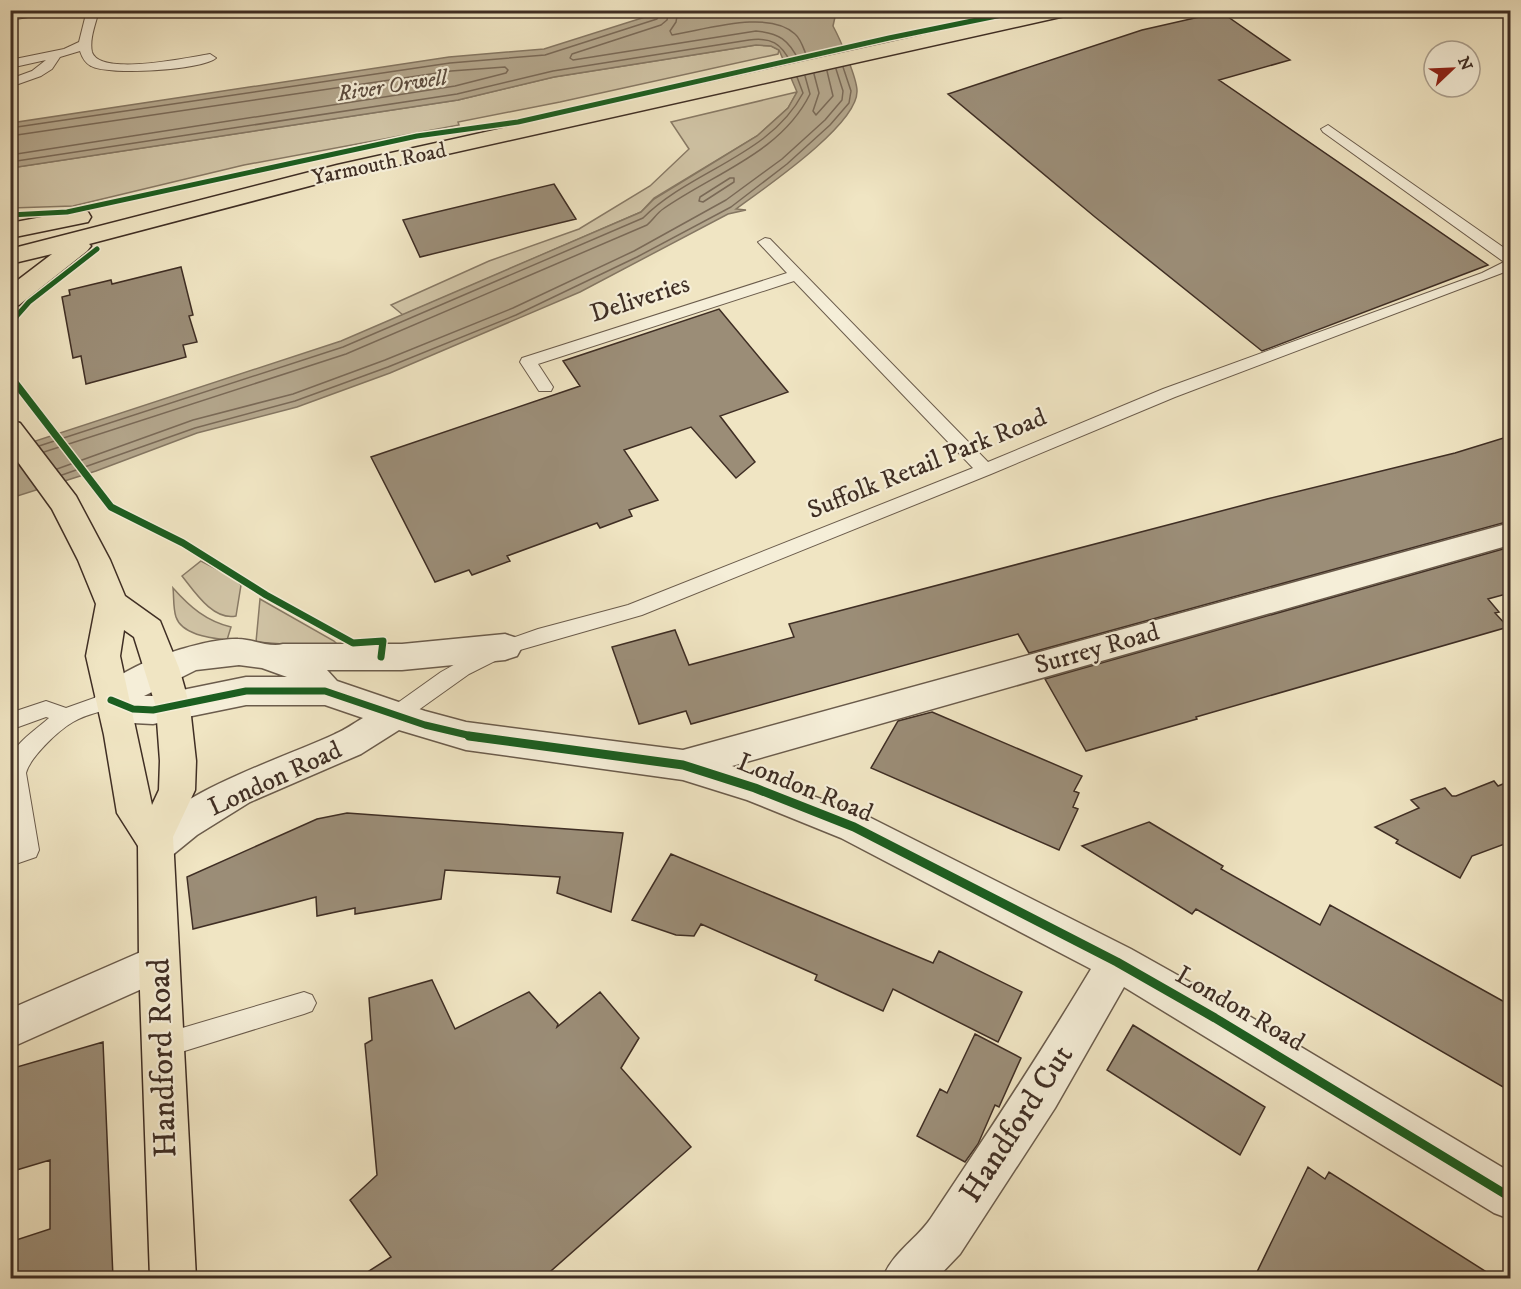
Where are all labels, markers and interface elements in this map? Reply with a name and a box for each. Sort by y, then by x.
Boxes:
north arrow [1422,39,1482,99]
text: N [1453,54,1477,73]
water label: River Orwell [334,64,451,108]
street label: Yarmouth Road [309,137,449,191]
street label: Deliveries [586,267,694,331]
street label: Suffolk Retail Park Road [803,401,1051,527]
street label: Surrey Road [1031,615,1163,683]
street label: London Road [203,734,347,824]
street label: London Road [732,746,878,830]
street label: Handford Road [140,958,186,1158]
street label: London Road [1170,959,1310,1059]
street label: Handford Cut [951,1038,1083,1210]

